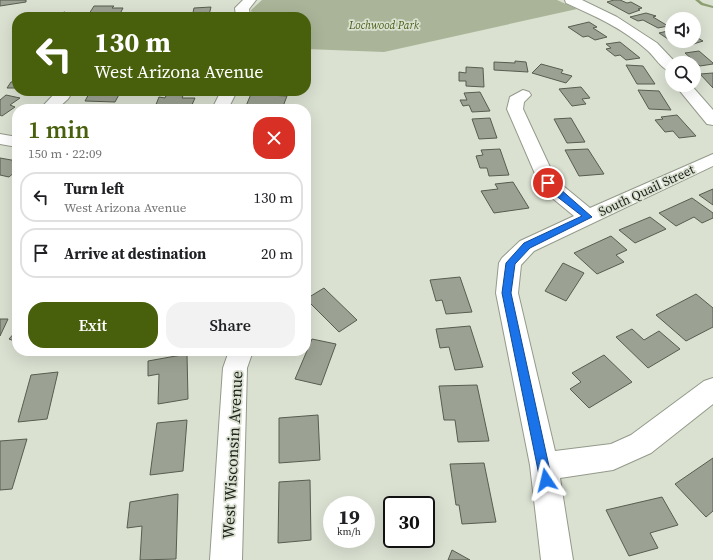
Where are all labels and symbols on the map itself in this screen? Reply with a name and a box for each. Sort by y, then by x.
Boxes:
park label: Lochwood Park [348,18,420,33]
street label: South Quail Street [595,160,698,220]
pin [531,166,565,200]
street label: West Wisconsin Avenue [217,370,247,540]
position arrow [525,459,567,501]
speed limit sign: 30 [383,496,435,548]

